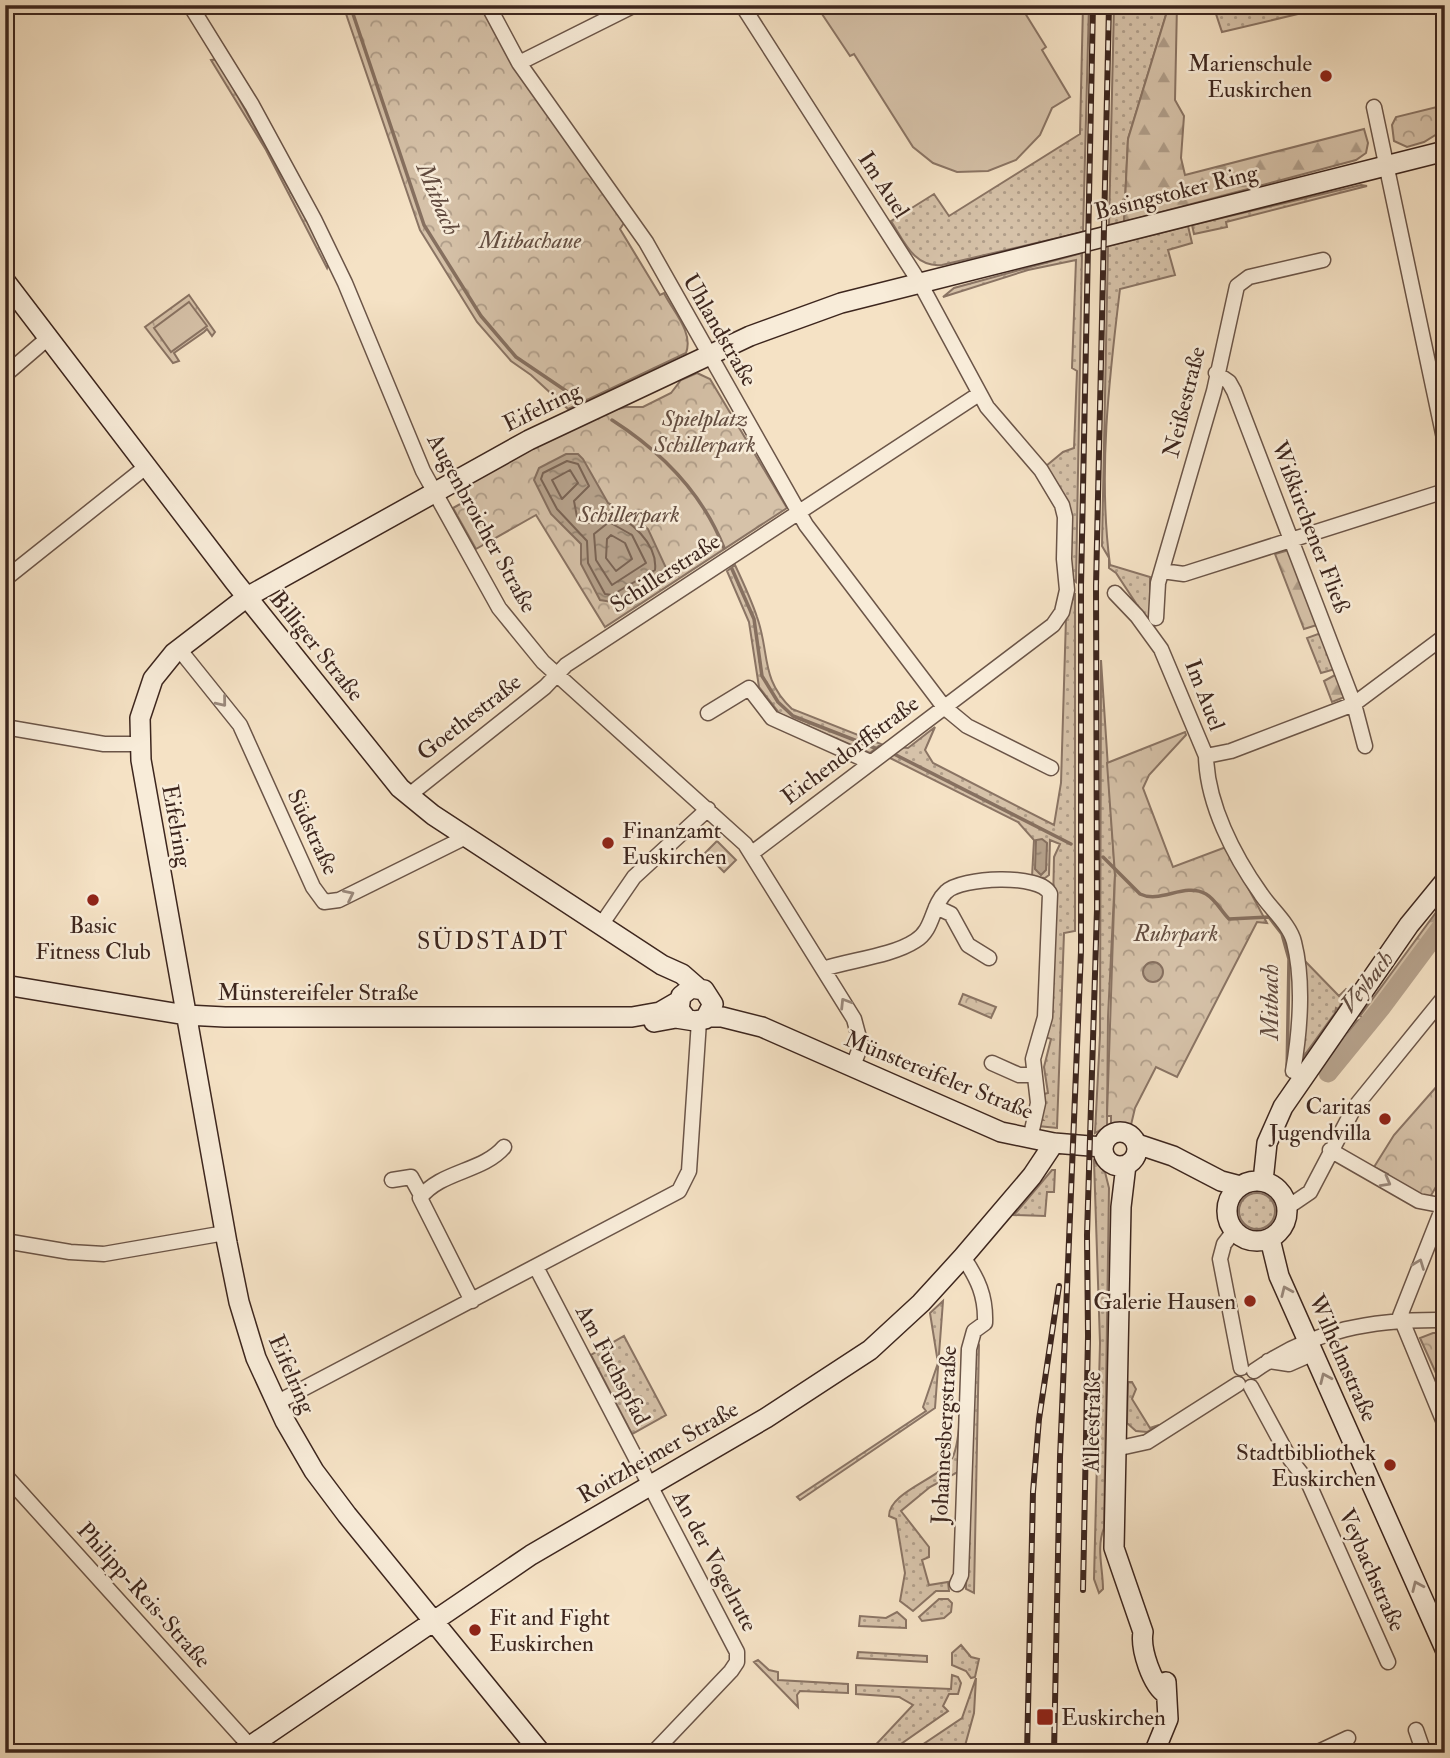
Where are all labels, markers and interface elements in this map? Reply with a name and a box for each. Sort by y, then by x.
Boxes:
place label: Marienschule Euskirchen [1188,49,1312,104]
marker: Marienschule Euskirchen [1318,68,1334,84]
street label: Im Auel [852,146,916,224]
water label: Mitbach [408,156,467,240]
street label: Basingstoker Ring [1091,158,1261,226]
park label: Mitbachaue [477,226,581,255]
street label: Uhlandstraße [676,269,764,392]
street label: Neißestraße [1156,343,1212,460]
street label: Eifelring [498,375,586,438]
park label: Spielplatz Schillerpark [653,404,756,459]
street label: Augenbroicher Straße [420,427,543,618]
street label: Wißkirchener Fließ [1265,436,1357,617]
park label: Schillerpark [577,500,680,529]
street label: Schillerstraße [604,526,726,619]
street label: Billiger Straße [264,585,371,707]
street label: Im Auel [1178,655,1232,735]
street label: Goethestraße [411,667,527,767]
street label: Eichendorffstraße [775,689,925,811]
one-way arrow [214,694,227,706]
street label: Eifelring [155,782,199,870]
street label: Südstraße [281,784,346,880]
place label: Finanzamt Euskirchen [622,816,727,871]
marker: Finanzamt Euskirchen [600,835,616,851]
one-way arrow [342,889,354,903]
marker: Basic Fitness Club [85,892,101,908]
place label: Basic Fitness Club [35,911,151,966]
park label: Ruhrpark [1133,919,1218,948]
district label: SÜDSTADT [417,926,569,957]
water label: Veybach [1333,944,1401,1019]
water label: Mitbach [1255,964,1286,1042]
street label: Münstereifeler Straße [218,978,419,1007]
one-way arrow [841,998,854,1011]
street label: Münstereifeler Straße [840,1024,1038,1126]
place label: Caritas Jugendvilla [1268,1092,1372,1147]
marker: Caritas Jugendvilla [1377,1111,1393,1127]
one-way arrow [1378,1174,1391,1187]
one-way arrow [1410,1259,1424,1271]
one-way arrow [1280,1286,1294,1298]
place label: Galerie Hausen [1093,1287,1236,1316]
street label: Wilhelmstraße [1302,1289,1384,1426]
marker: Galerie Hausen [1242,1293,1258,1309]
street label: Am Fuchspfad [568,1299,657,1431]
street label: Eifelring [262,1330,322,1419]
street label: Johannesbergstraße [925,1345,963,1526]
street label: Alleestraße [1077,1371,1107,1474]
one-way arrow [1319,1373,1333,1386]
street label: Roitzheimer Straße [573,1394,744,1510]
place label: Stadtbibliothek Euskirchen [1236,1438,1376,1493]
marker: Stadtbibliothek Euskirchen [1382,1457,1398,1473]
street label: An der Vogelrute [665,1485,764,1637]
street label: Veybachstraße [1332,1504,1412,1636]
street label: Philipp-Reis-Straße [70,1516,217,1675]
one-way arrow [1411,1581,1425,1594]
place label: Fit and Fight Euskirchen [489,1603,610,1658]
marker: Fit and Fight Euskirchen [467,1622,483,1638]
place label: Euskirchen [1061,1703,1166,1732]
marker: Euskirchen [1035,1707,1055,1727]

